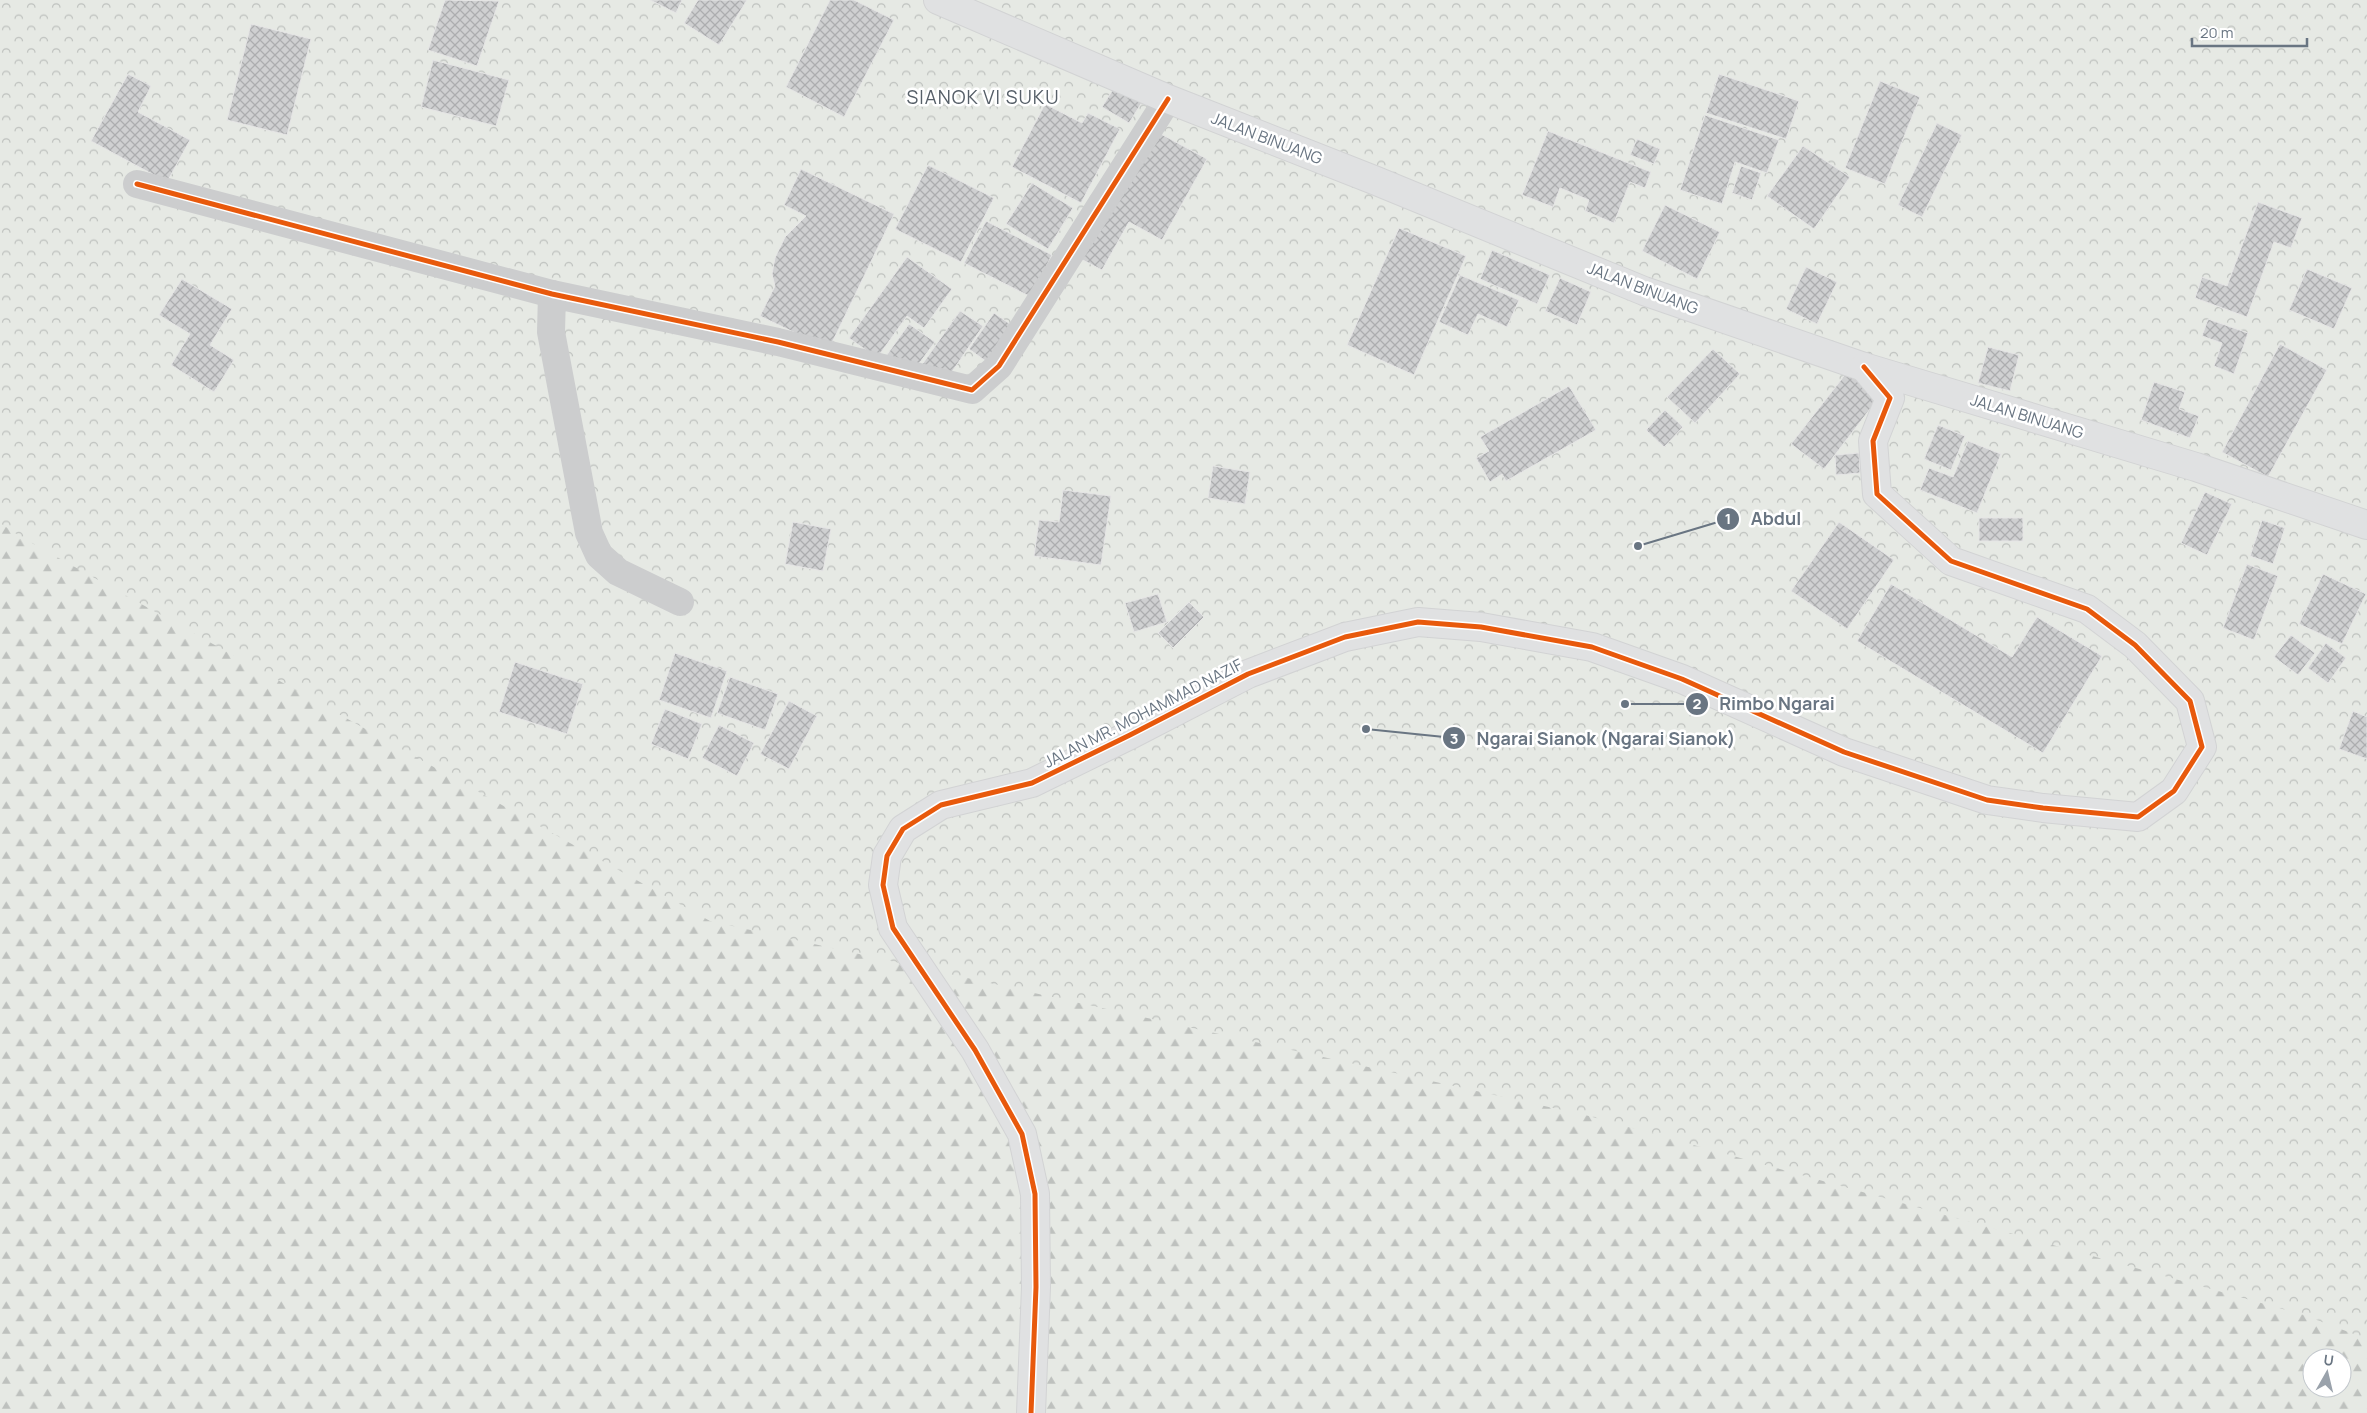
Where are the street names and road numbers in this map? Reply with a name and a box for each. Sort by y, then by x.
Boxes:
street label: JALAN BINUANG [1208,107,1326,169]
street label: JALAN BINUANG [1584,257,1702,319]
street label: JALAN BINUANG [1968,388,2086,444]
street label: JALAN MR. MOHAMMAD NAZIF [1040,653,1246,773]

